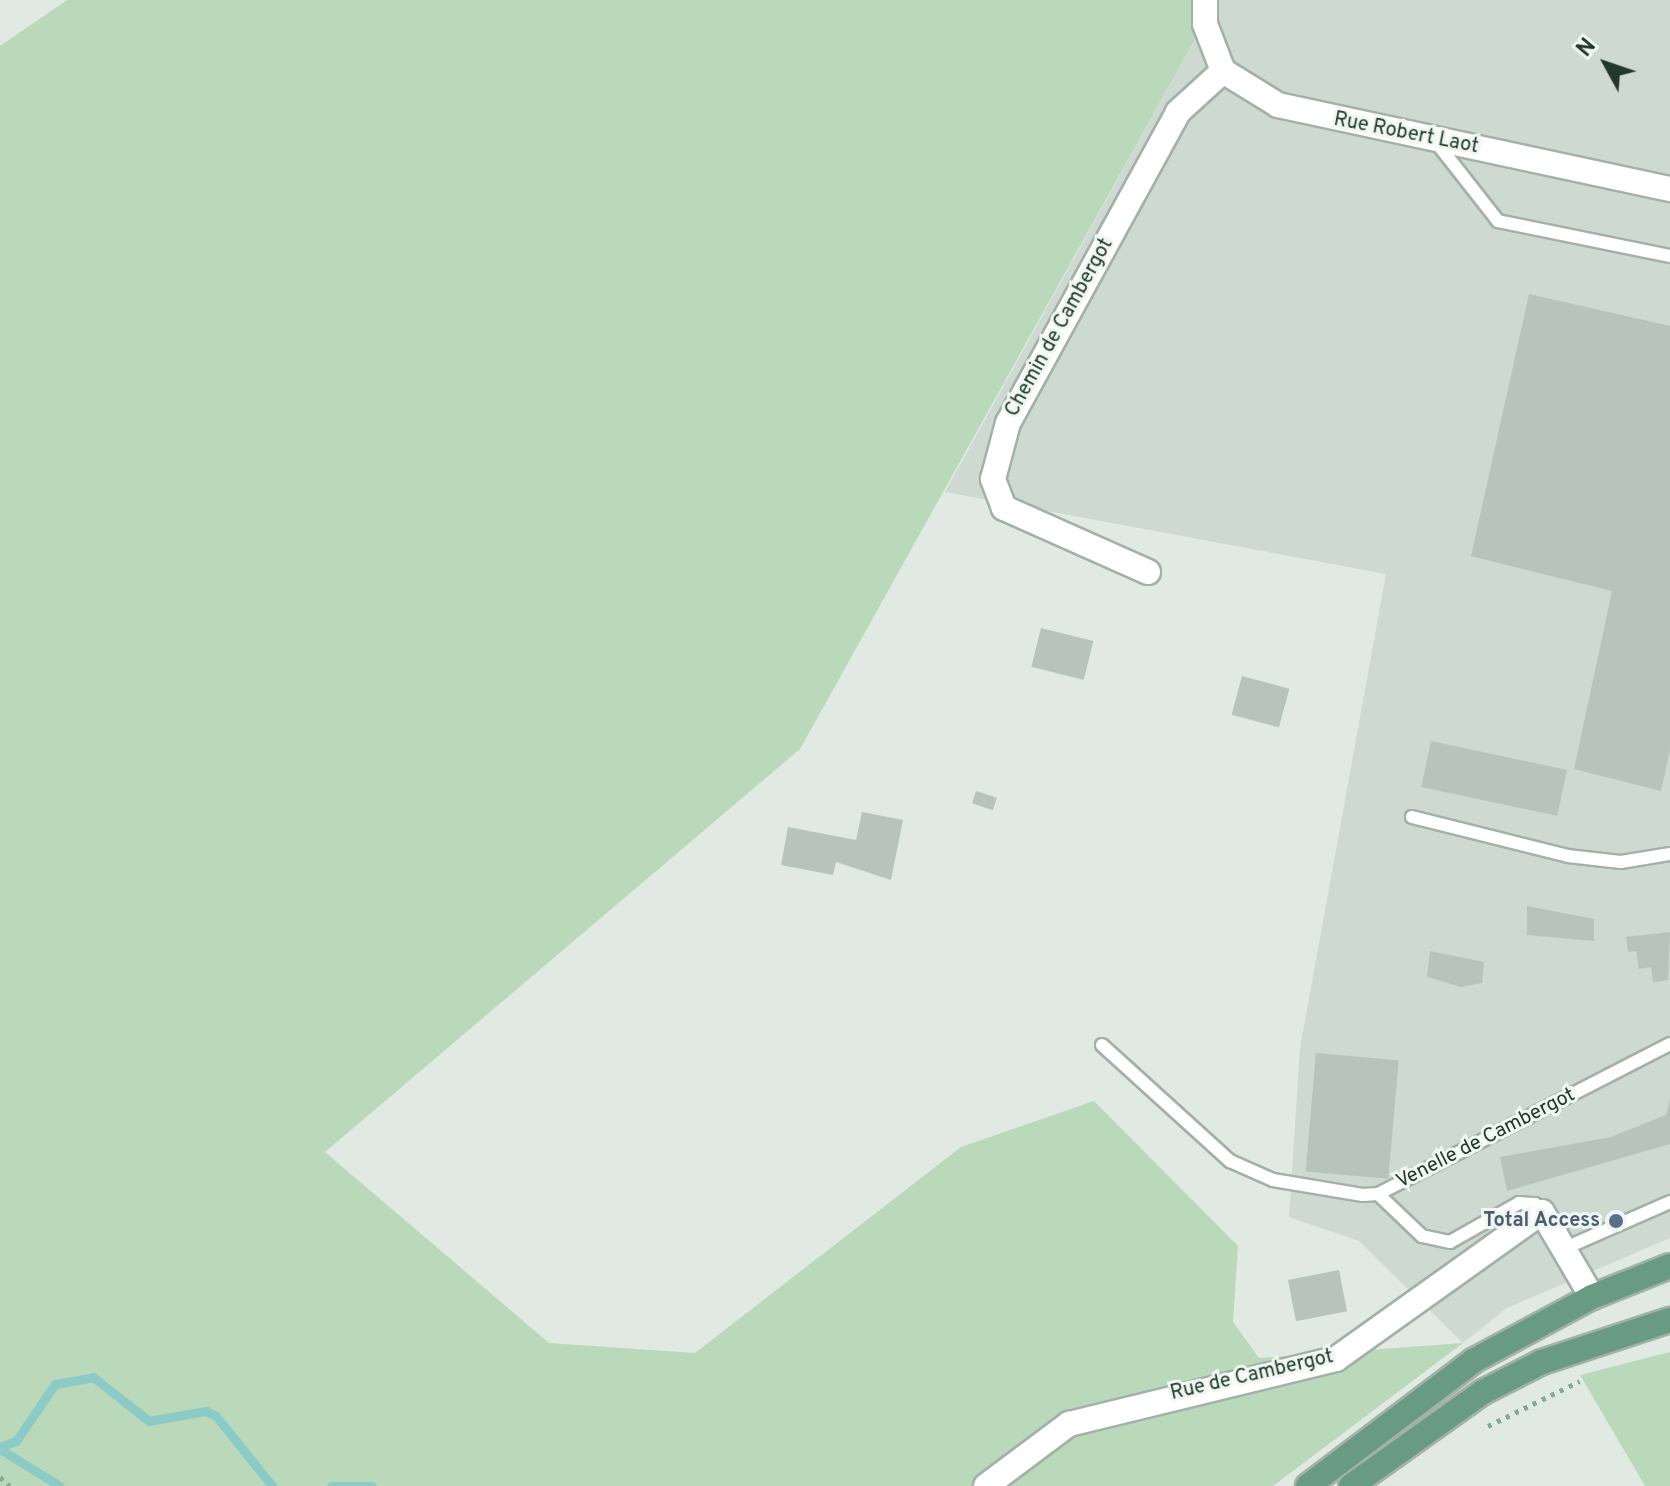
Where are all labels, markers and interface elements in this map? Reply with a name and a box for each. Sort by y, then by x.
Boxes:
north arrow [1566,24,1646,104]
text: N [1572,34,1603,63]
street label: Rue Robert Laot [1332,108,1480,160]
street label: Chemin de Cambergot [1001,235,1119,421]
street label: Venelle de Cambergot [1393,1084,1579,1194]
place label: Total Access [1483,1209,1600,1233]
marker: Total Access [1607,1212,1625,1230]
street label: Rue de Cambergot [1168,1346,1336,1406]

